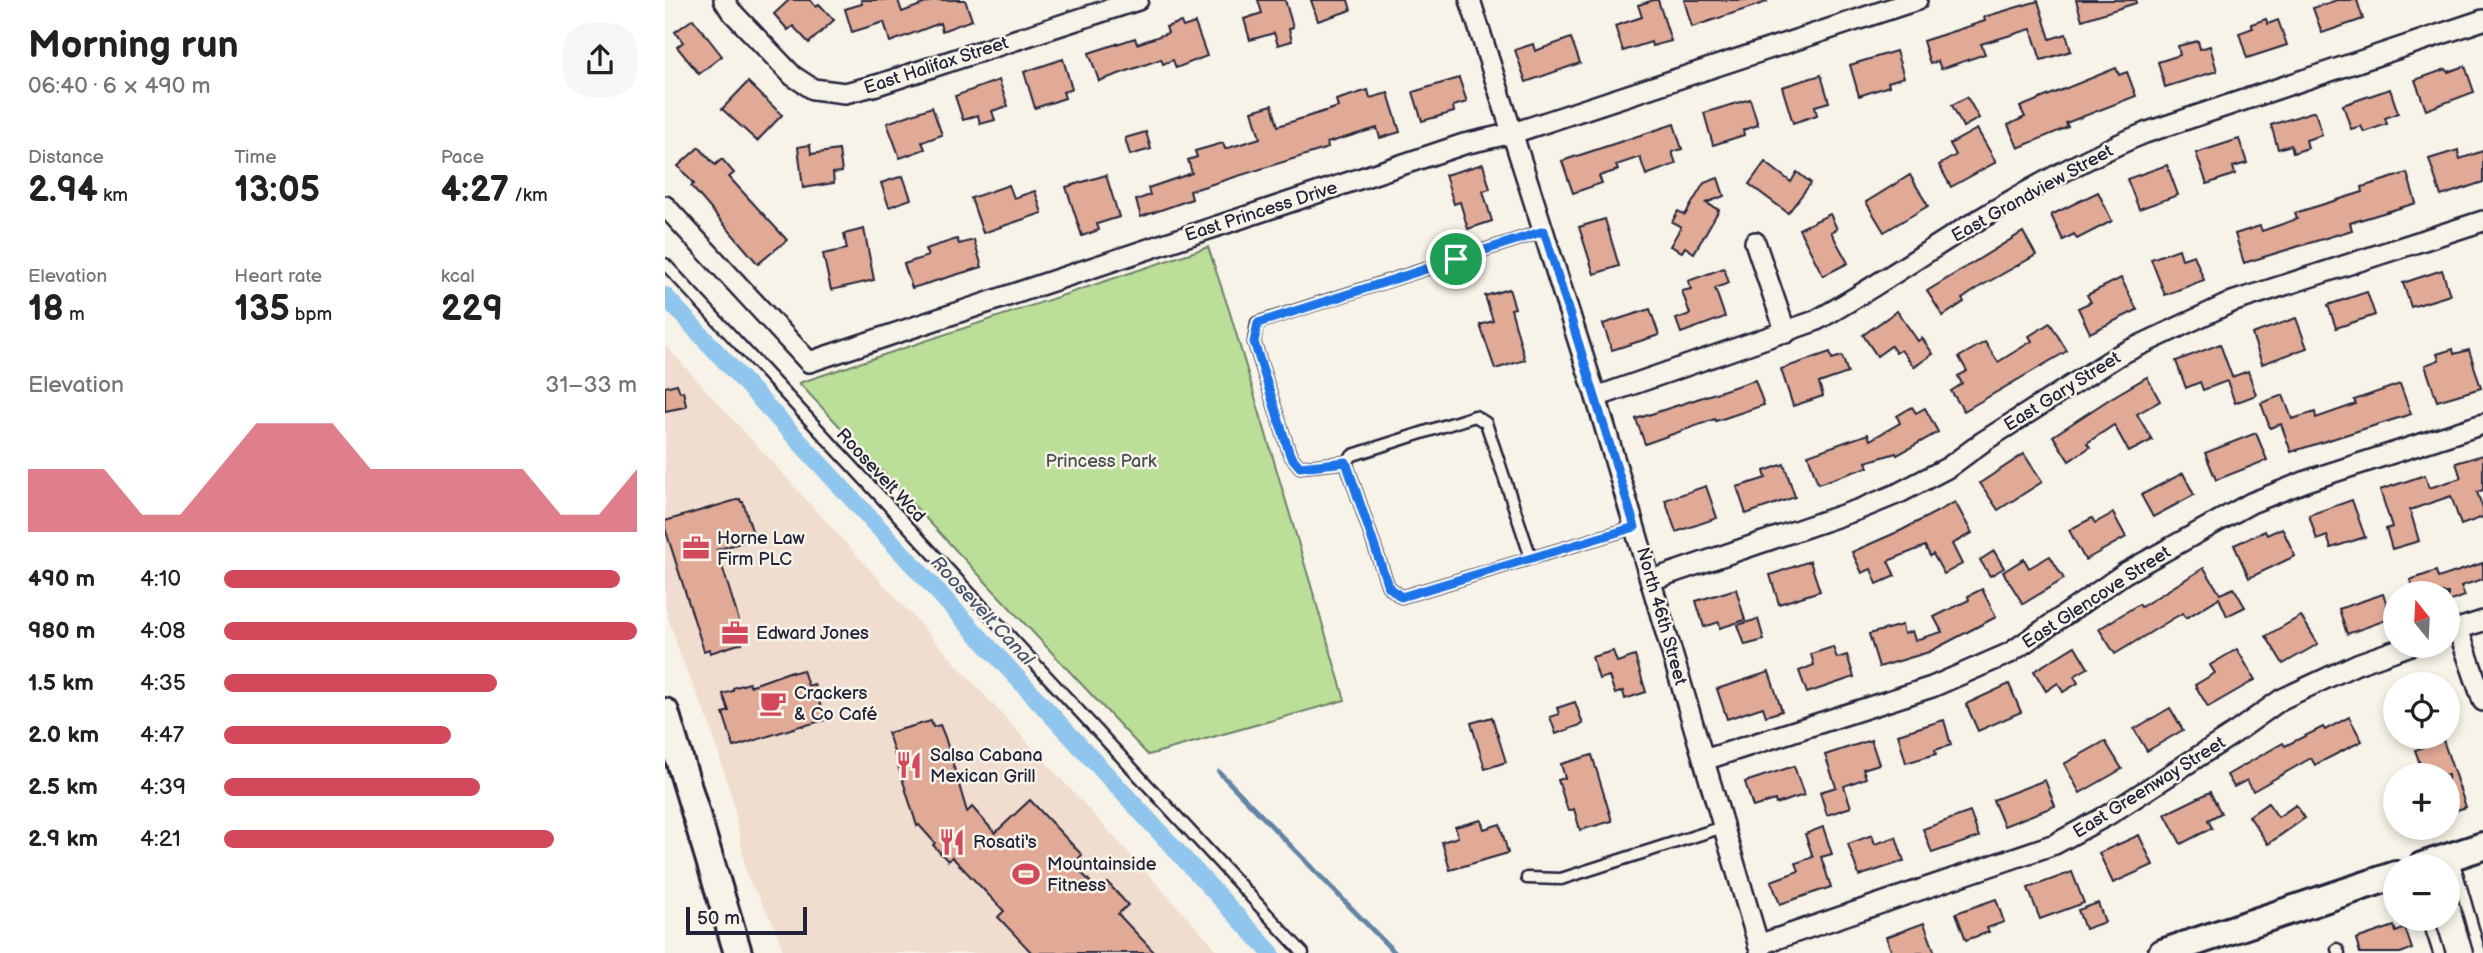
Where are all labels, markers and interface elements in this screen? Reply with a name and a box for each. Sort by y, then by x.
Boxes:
text: Morning run [28,23,239,68]
button: share [563,23,637,97]
street label: East Halifax Street [861,32,1011,99]
text: 06:40 · 6 × 490 m [28,72,211,100]
street label: East Grandview Street [1948,140,2117,247]
text: Distance [28,146,104,169]
text: Time [234,146,276,169]
text: Pace [441,146,484,169]
text: 2.94 [28,169,98,212]
text: 13:05 [234,169,320,212]
text: 4:27 [441,169,509,212]
street label: East Princess Drive [1182,177,1340,246]
text: km [98,184,128,207]
text: /km [509,184,548,207]
pin [1426,229,1486,289]
icon: arrive [1437,240,1475,278]
text: Elevation [28,265,107,288]
text: Heart rate [234,265,322,288]
text: kcal [441,265,475,288]
text: 18 [28,288,64,331]
text: 135 [234,288,290,331]
text: 229 [441,288,503,331]
text: m [64,303,85,326]
text: bpm [290,303,332,326]
street label: East Gary Street [2000,347,2125,436]
text: Elevation [28,371,124,399]
text: 31–33 m [545,371,637,399]
street label: Roosevelt Wcd [832,424,930,527]
park label: Princess Park [1045,451,1157,472]
place label: Horne Law Firm PLC [717,528,805,570]
office icon: Horne Law Firm PLC [681,533,711,563]
street label: East Glencove Street [2018,541,2175,653]
street label: North 46th Street [1632,545,1691,688]
water label: Roosevelt Canal [925,551,1039,671]
text: 490 m [28,565,95,593]
text: 4:10 [140,565,181,593]
north arrow [2383,581,2461,658]
map controls [2383,581,2460,931]
text: 980 m [28,617,95,645]
text: 4:08 [140,617,186,645]
office icon: Edward Jones [720,618,750,648]
place label: Edward Jones [756,623,869,644]
text: 1.5 km [28,669,94,697]
text: 4:35 [140,669,186,697]
button: locate [2383,672,2460,749]
place label: Crackers & Co Café [794,683,878,725]
cafe icon: Crackers & Co Café [758,688,788,718]
text: 2.0 km [28,721,99,749]
text: 4:47 [140,721,184,749]
street label: East Greenway Street [2069,732,2230,843]
place label: Salsa Cabana Mexican Grill [930,745,1043,787]
restaurant icon: Salsa Cabana Mexican Grill [894,750,924,780]
button: + [2383,763,2460,840]
text: 2.5 km [28,773,98,801]
text: 4:39 [140,773,186,801]
text: 2.9 km [28,825,98,853]
text: 4:21 [140,825,181,853]
restaurant icon: Rosati's [937,827,967,857]
place label: Rosati's [973,832,1037,853]
place label: Mountainside Fitness [1047,854,1157,896]
button: − [2383,854,2460,931]
sports icon: Mountainside Fitness [1011,859,1041,889]
scale bar [686,904,807,936]
text: 50 m [697,907,740,930]

